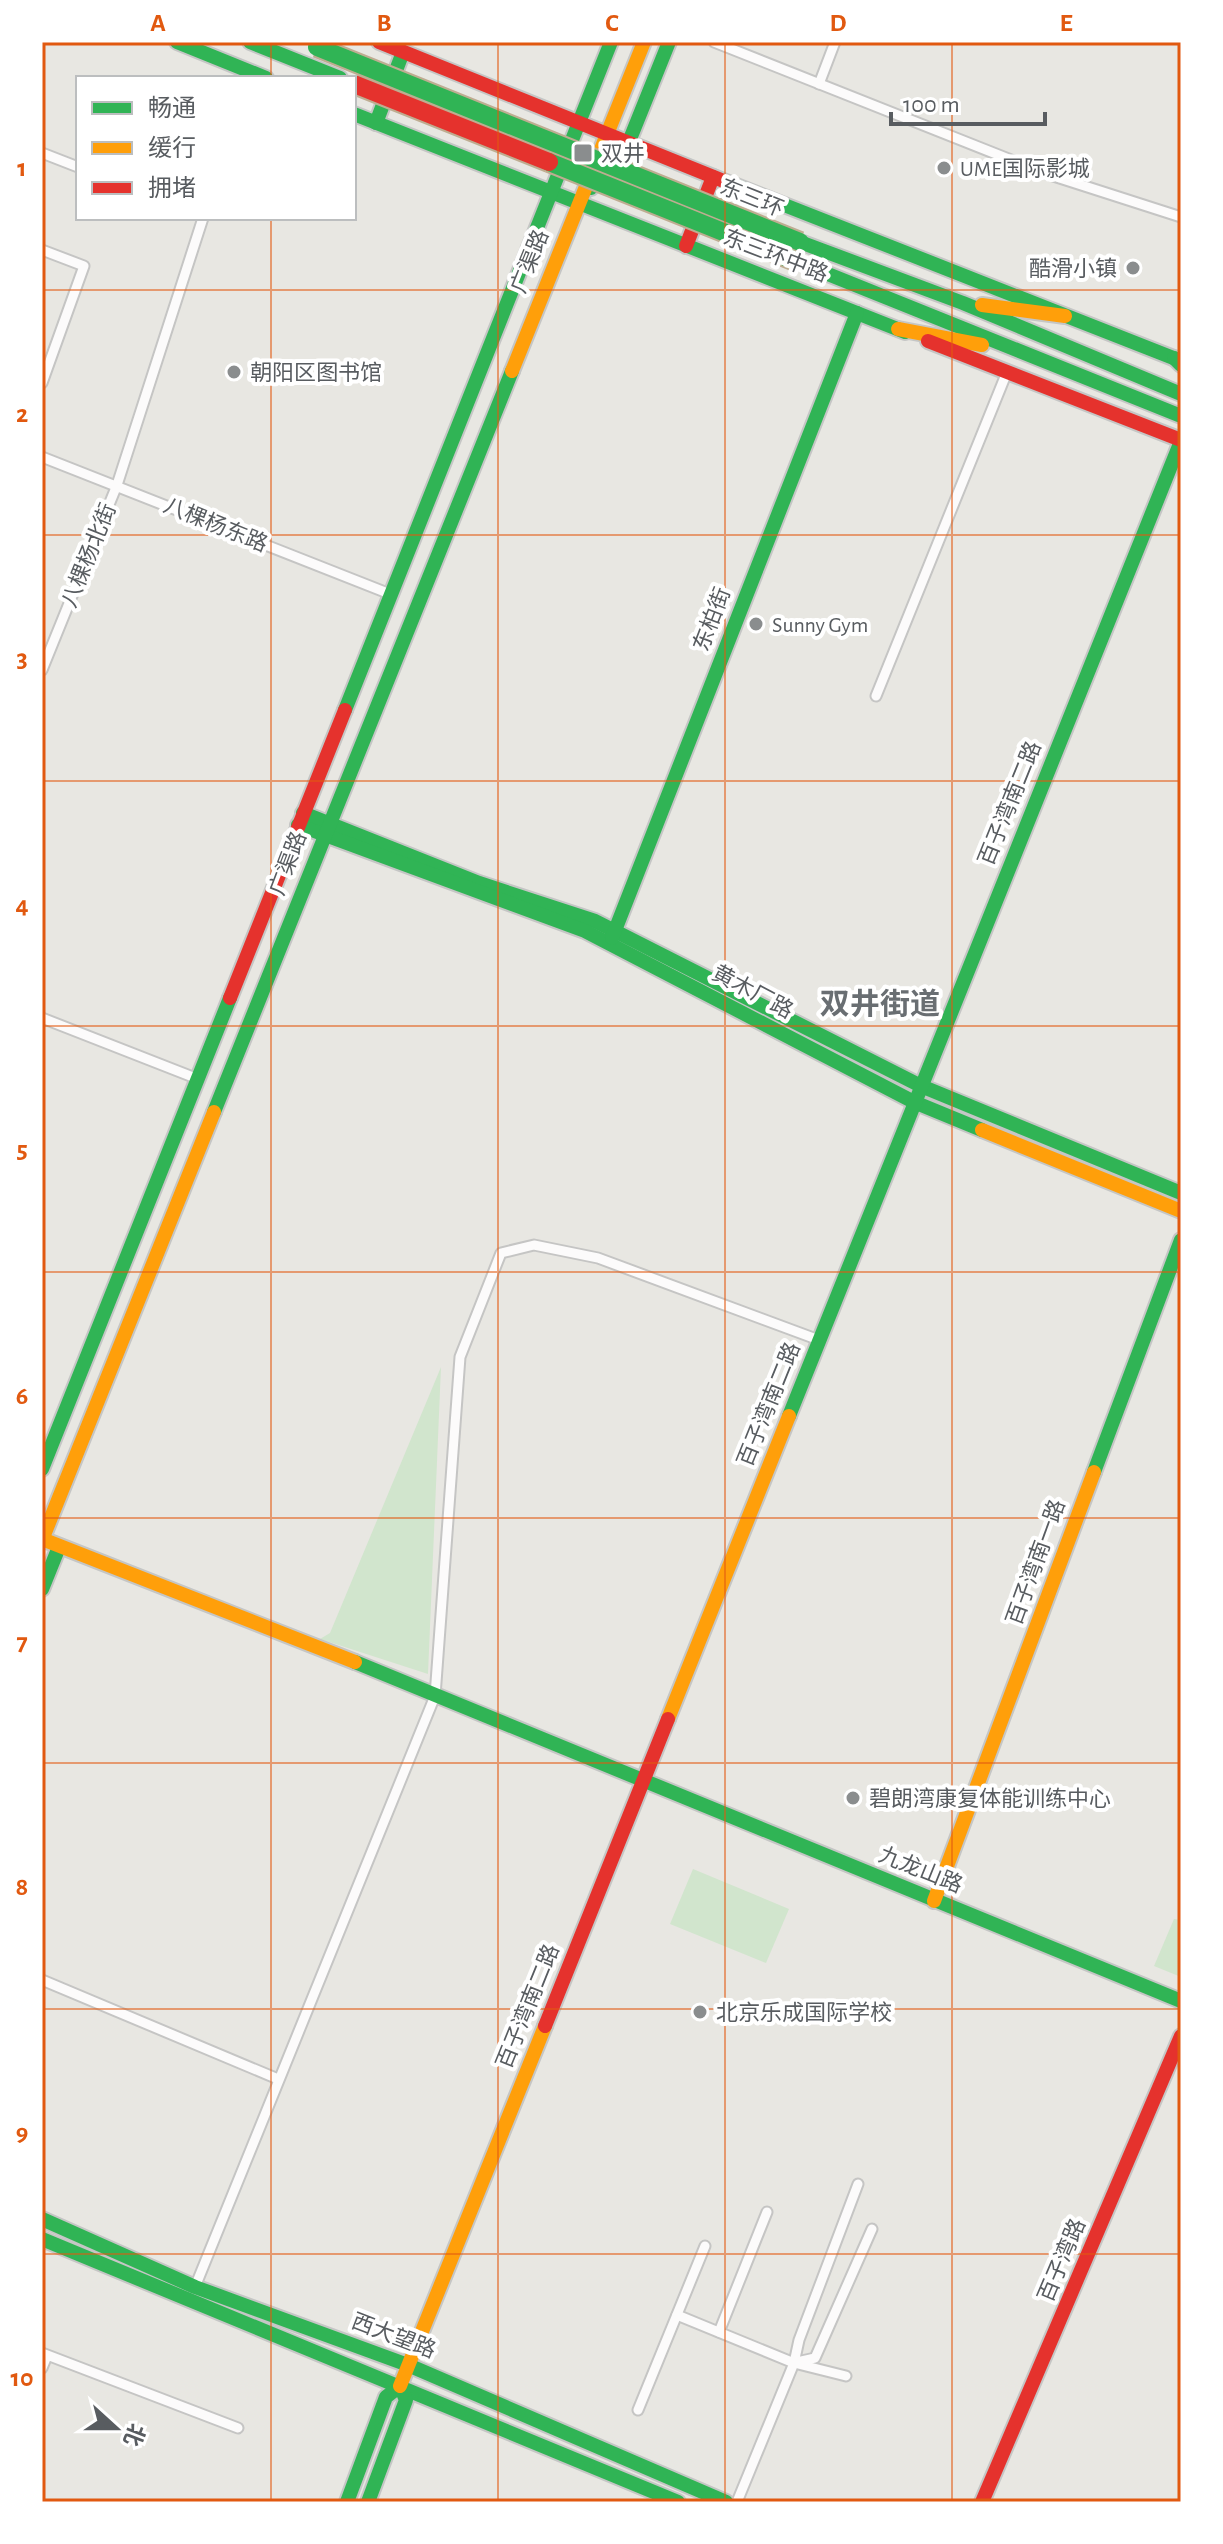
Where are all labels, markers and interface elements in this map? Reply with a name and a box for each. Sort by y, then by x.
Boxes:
text: A [150,10,166,36]
text: B [376,10,392,36]
text: C [605,10,619,36]
text: D [829,10,847,36]
text: E [1059,10,1073,36]
legend [76,76,356,220]
scale bar [891,76,1045,126]
text: 100 m [903,93,960,117]
text: 畅通 [148,95,196,121]
text: 缓行 [148,135,196,161]
marker: 双井 [572,142,594,164]
place label: 双井 [601,142,645,165]
text: 1 [17,155,27,181]
place label: UME国际影城 [960,157,1090,180]
marker: UME国际影城 [935,159,953,177]
street label: 东三环 [717,174,787,220]
text: 拥堵 [148,175,196,201]
street label: 东三环中路 [720,225,831,286]
street label: 广渠路 [506,226,552,296]
place label: 酷滑小镇 [1029,257,1117,280]
marker: 酷滑小镇 [1124,259,1142,277]
place label: 朝阳区图书馆 [250,361,382,384]
marker: 朝阳区图书馆 [225,363,243,381]
text: 2 [16,401,28,427]
street label: 八棵杨东路 [161,493,271,556]
street label: 八棵杨北街 [57,500,120,610]
street label: 东柏街 [689,584,734,654]
place label: Sunny Gym [772,614,868,636]
marker: Sunny Gym [747,615,765,633]
text: 3 [16,646,28,672]
street label: 百子湾南二路 [974,738,1045,869]
street label: 广渠路 [265,828,310,898]
text: 4 [15,892,29,918]
street label: 黄木厂路 [709,961,797,1022]
district label: 双井街道 [820,988,940,1020]
text: 5 [16,1137,28,1163]
street label: 百子湾南二路 [733,1339,804,1470]
text: 6 [16,1383,28,1409]
street label: 百子湾南一路 [1002,1496,1069,1628]
text: 7 [16,1629,28,1655]
place label: 碧朗湾康复体能训练中心 [869,1787,1111,1810]
marker: 碧朗湾康复体能训练中心 [844,1789,862,1807]
street label: 九龙山路 [876,1842,966,1897]
text: 8 [16,1874,28,1900]
street label: 百子湾南二路 [492,1941,563,2072]
place label: 北京乐成国际学校 [716,2001,892,2024]
marker: 北京乐成国际学校 [691,2003,709,2021]
text: 9 [16,2120,28,2146]
street label: 百子湾路 [1034,2215,1089,2305]
street label: 西大望路 [349,2309,439,2362]
text: 10 [11,2365,33,2391]
north arrow [76,2388,156,2468]
text: 北 [120,2421,149,2449]

